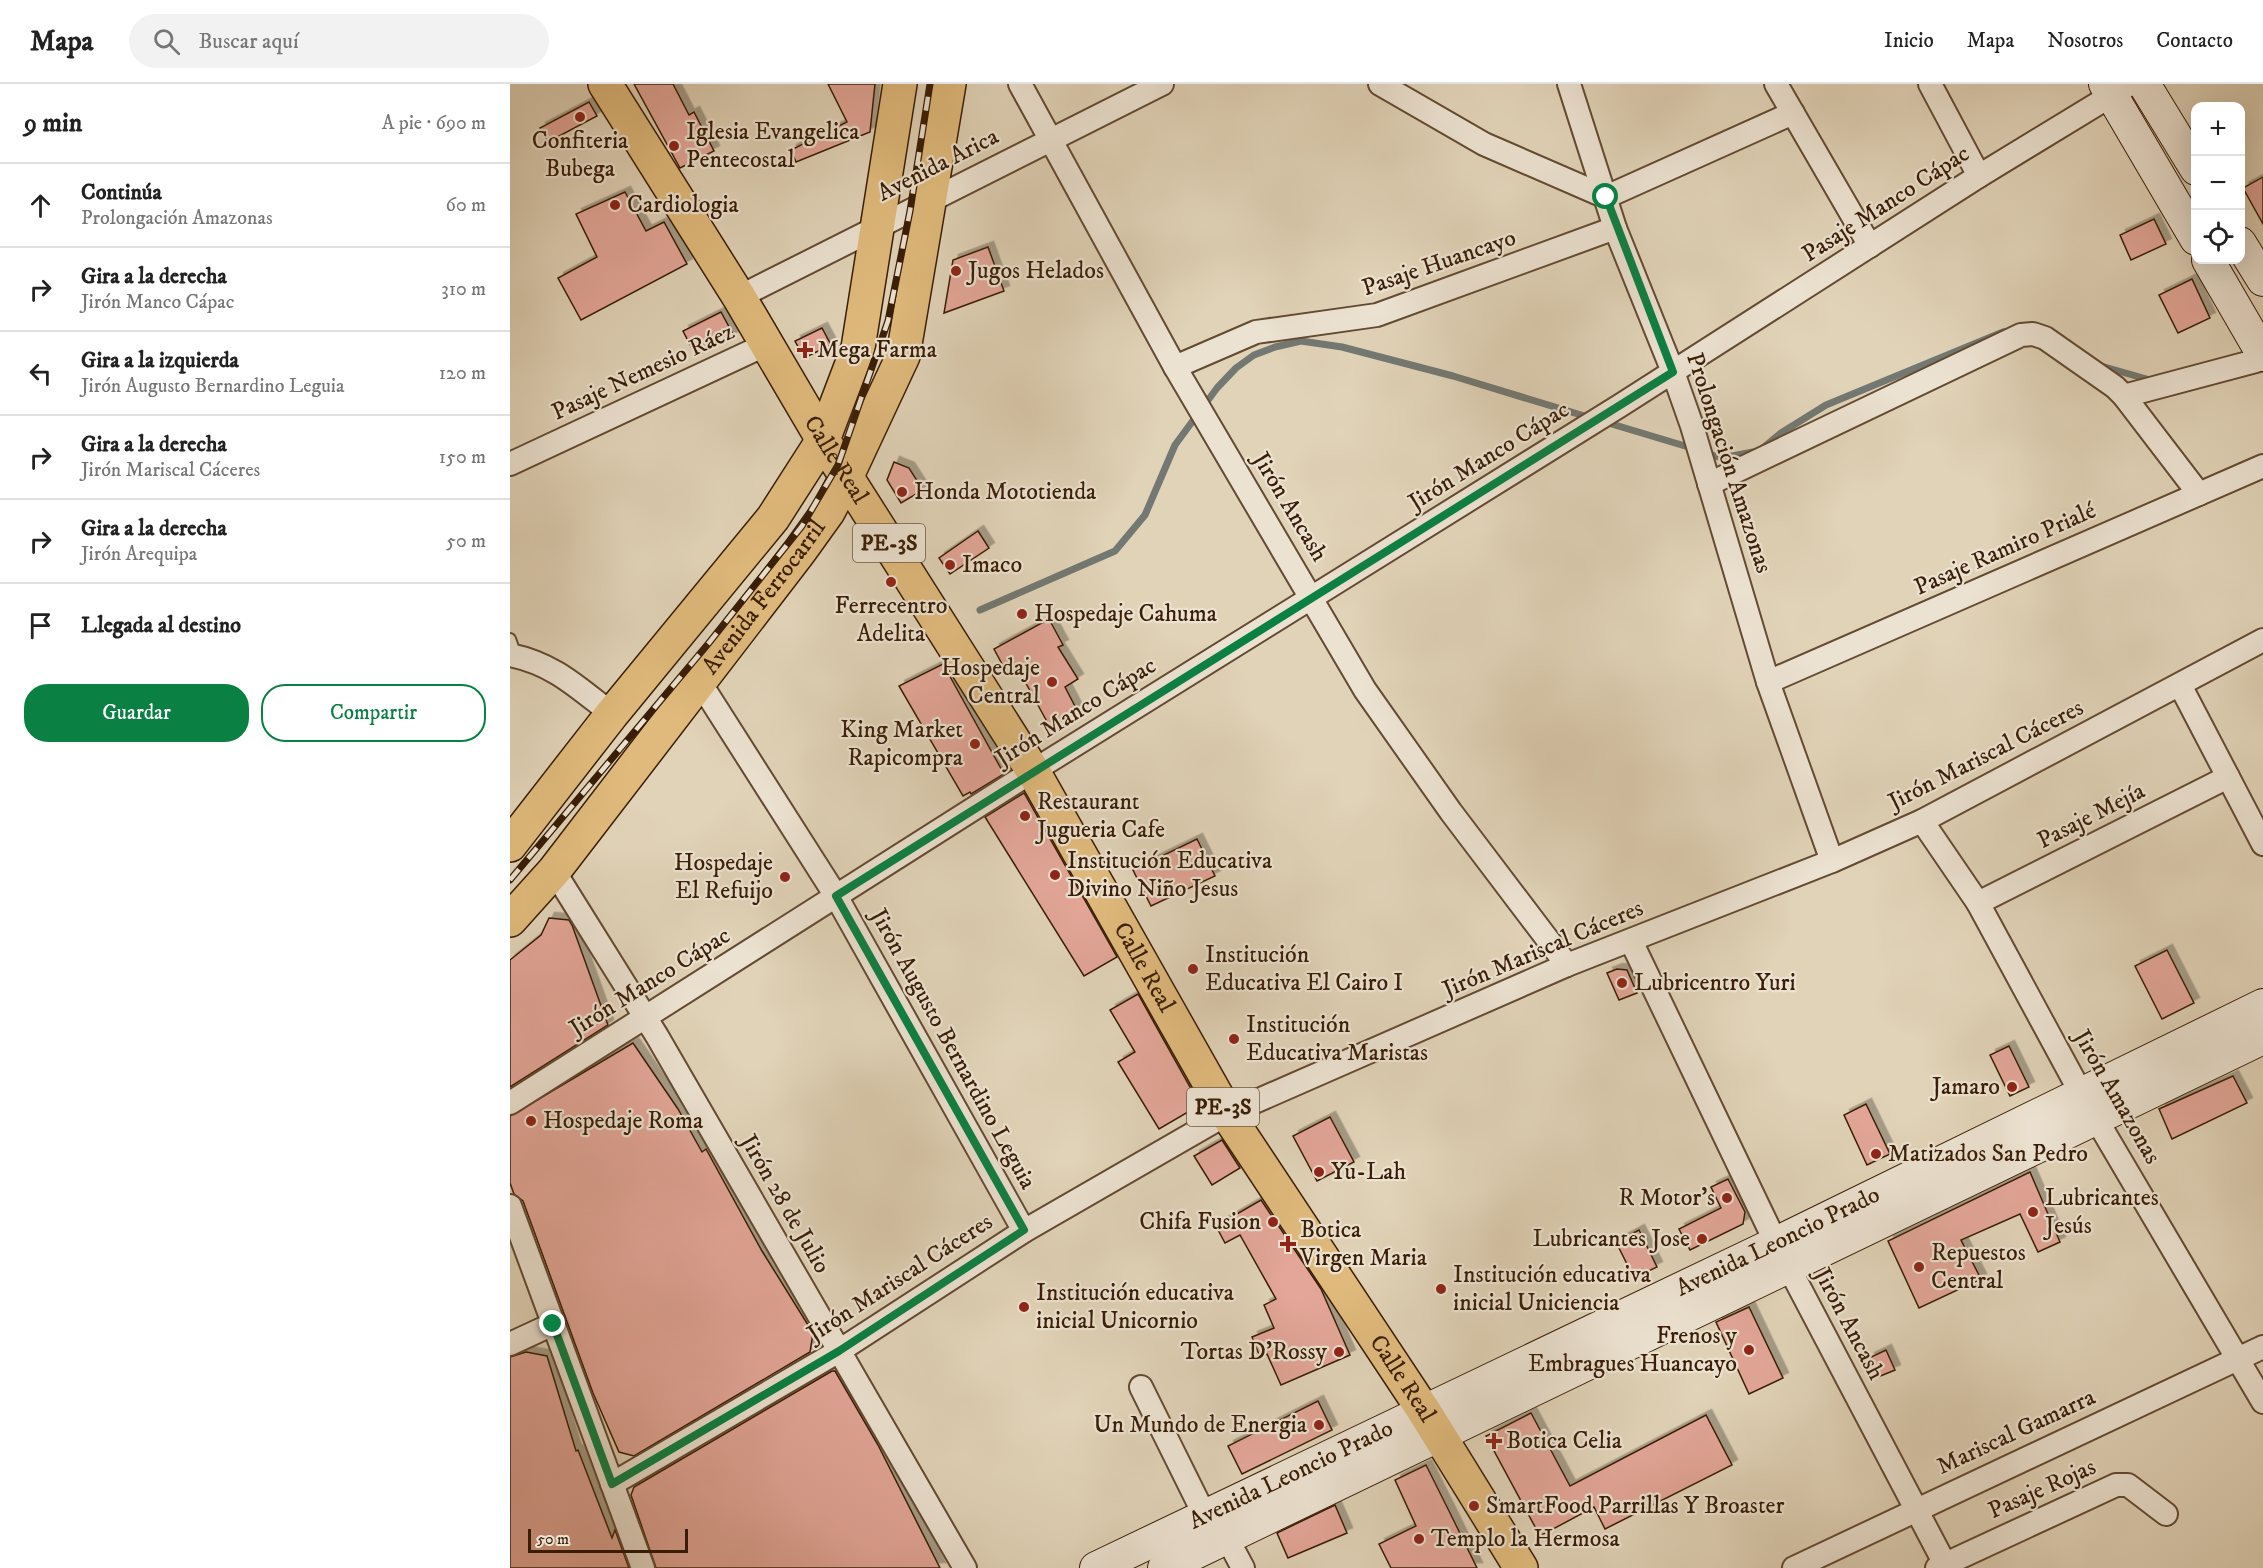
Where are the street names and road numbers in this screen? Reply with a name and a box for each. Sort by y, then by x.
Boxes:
street label: Avenida Arica [872,121,1004,208]
street label: Pasaje Manco Cápac [1797,139,1975,269]
street label: Pasaje Huancayo [1358,223,1520,303]
street label: Pasaje Nemesio Ráez [547,316,740,427]
street label: Prolongación Amazonas [1679,349,1779,577]
street label: Jirón Manco Cápac [1401,395,1575,519]
street label: Calle Real [797,410,875,510]
street label: Jirón Ancash [1245,445,1335,568]
street label: Pasaje Ramiro Prialé [1910,495,2101,602]
street label: Avenida Ferrocarril [696,513,833,681]
road number: PE-3S [853,524,925,562]
street label: Jirón Manco Cápac [988,651,1162,775]
street label: Jirón Mariscal Cáceres [1882,693,2089,818]
street label: Pasaje Mejía [2032,776,2151,856]
street label: Jirón Mariscal Cáceres [1436,893,1648,1006]
street label: Jirón Augusto Bernardino Leguia [862,902,1043,1195]
street label: Calle Real [1107,917,1182,1018]
street label: Jirón Manco Cápac [562,921,736,1045]
street label: Jirón Amazonas [2066,1023,2167,1169]
road number: PE-3S [1187,1088,1259,1126]
street label: Jirón 28 de Julio [732,1128,837,1279]
street label: Avenida Leoncio Prado [1671,1180,1885,1304]
street label: Jirón Mariscal Cáceres [800,1207,998,1350]
street label: Jirón Ancash [1806,1261,1891,1385]
street label: Calle Real [1363,1329,1443,1428]
street label: Mariscal Gamarra [1932,1382,2101,1482]
street label: Avenida Leoncio Prado [1184,1413,1398,1536]
street label: Pasaje Rojas [1983,1452,2101,1526]

